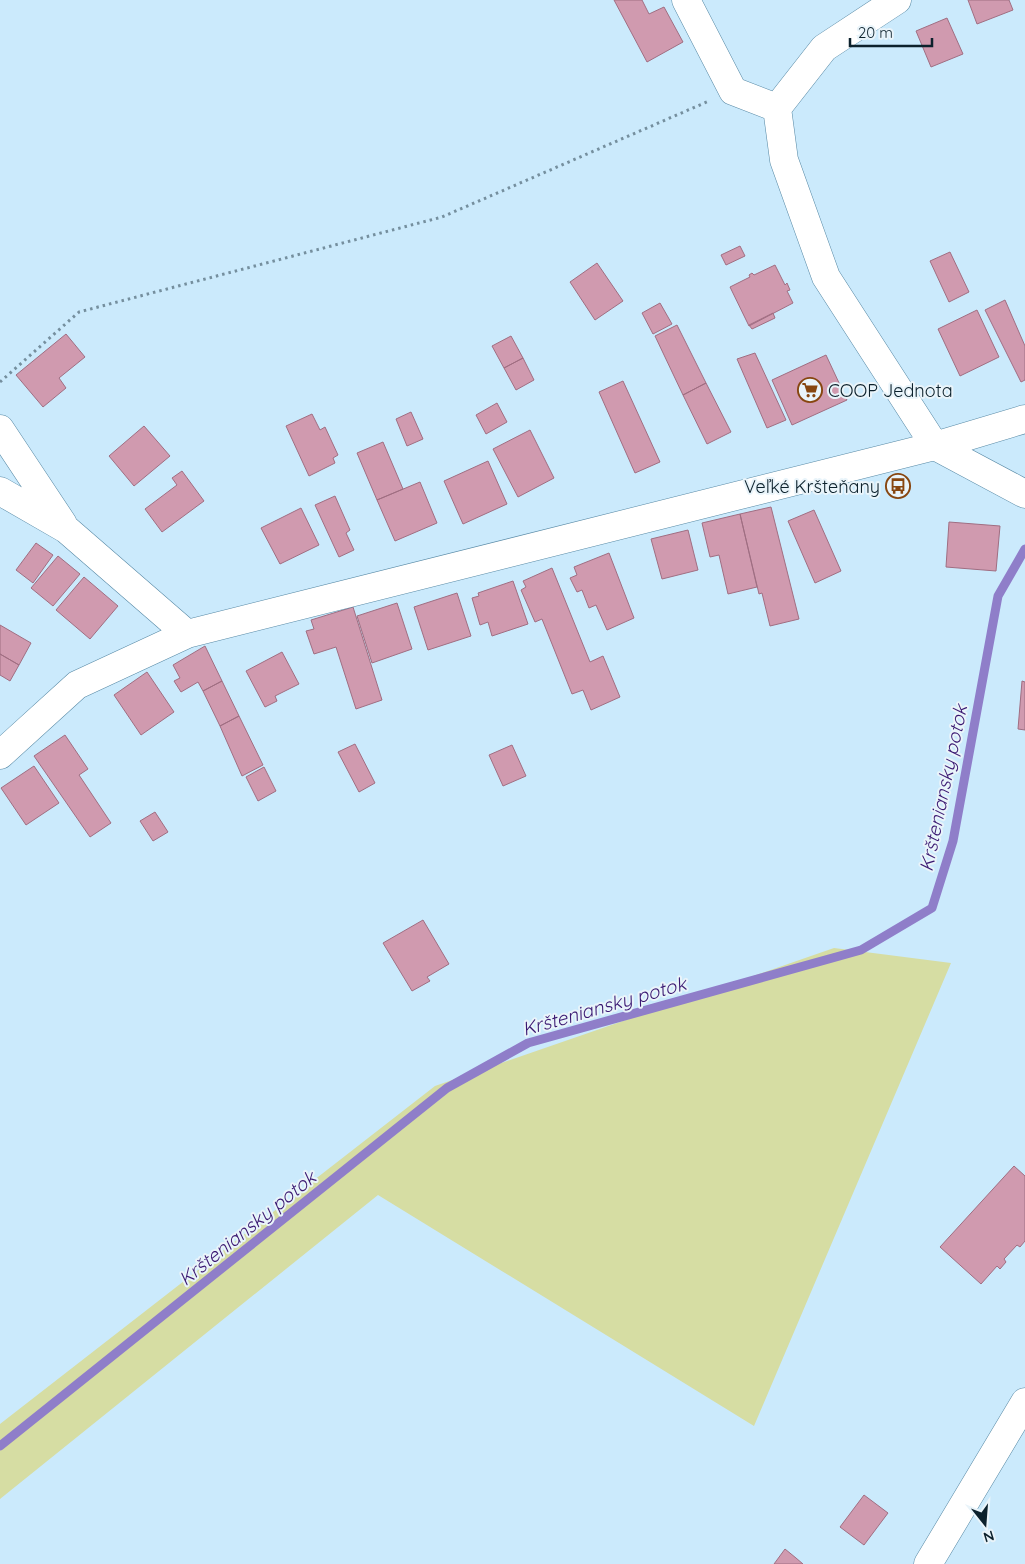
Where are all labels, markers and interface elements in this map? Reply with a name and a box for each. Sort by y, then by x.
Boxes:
scale bar [850,15,932,47]
text: 20 m [858,23,893,42]
supermarket icon: COOP Jednota [797,377,823,403]
place label: COOP Jednota [828,379,953,402]
bus stop icon: Veľké Kršteňany [885,473,911,499]
place label: Veľké Kršteňany [744,475,880,498]
water label: Kršteniansky potok [914,701,973,873]
water label: Kršteniansky potok [519,971,691,1041]
water label: Kršteniansky potok [174,1164,322,1291]
north arrow [960,1499,1010,1549]
text: N [981,1526,996,1547]

